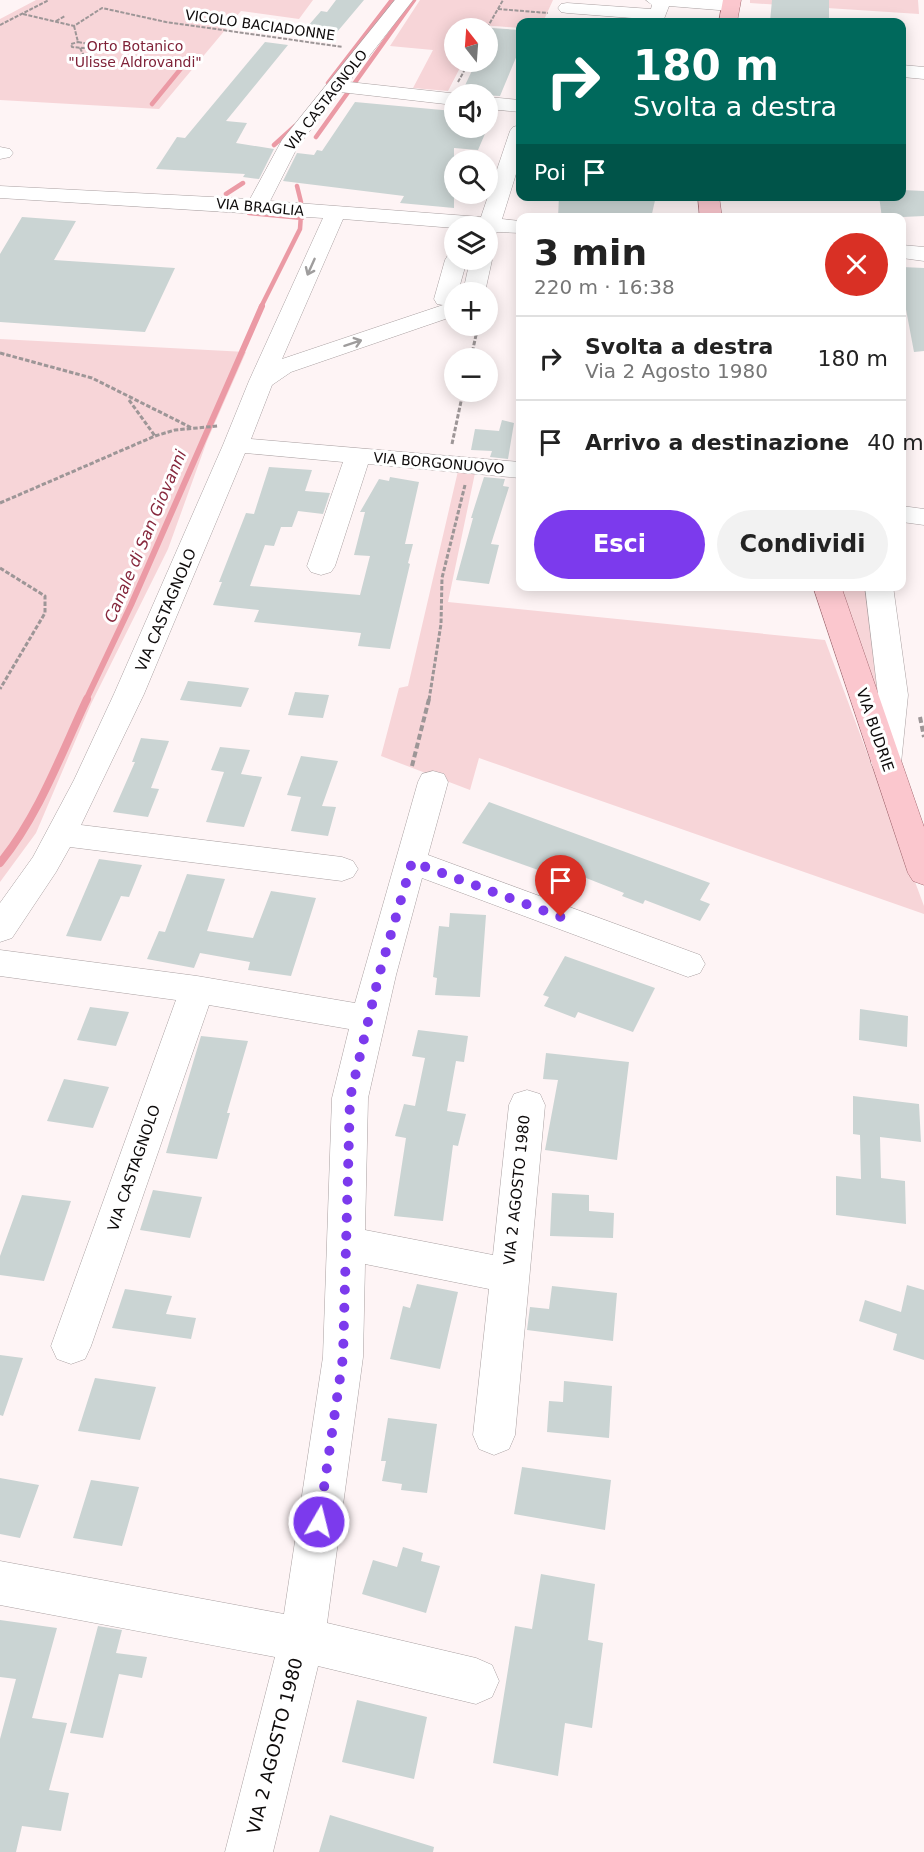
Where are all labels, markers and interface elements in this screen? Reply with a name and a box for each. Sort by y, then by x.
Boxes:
street label: VICOLO BACIADONNE [184,7,336,43]
north arrow [444,18,498,72]
map controls [444,18,498,402]
park label: Orto Botanico "Ulisse Aldrovandi" [68,38,202,70]
text: 180 m [633,41,779,90]
icon: right [534,42,612,120]
street label: VIA CASTAGNOLO [282,46,370,154]
button: sound [444,84,498,138]
text: Svolta a destra [633,91,837,122]
button: search [444,150,498,204]
icon: arrive [578,156,611,189]
text: Poi [534,160,566,185]
street label: VIA BRAGLIA [215,195,305,219]
button: layers [444,216,498,270]
text: 3 min [534,232,647,273]
button: close [825,233,888,296]
one-way arrow [305,258,316,276]
text: 220 m · 16:38 [534,275,675,299]
button: + [444,282,498,336]
text: Svolta a destra [585,334,773,359]
one-way arrow [343,336,362,347]
icon: right [534,342,567,375]
text: 180 m [818,346,888,371]
button: − [444,348,498,402]
text: Via 2 Agosto 1980 [585,359,768,383]
icon: arrive [534,426,567,459]
text: Arrivo a destinazione [585,430,849,455]
text: 40 m [867,430,924,455]
water label: Canale di San Giovanni [100,446,191,625]
street label: VIA BORGONUOVO [373,449,505,477]
button: Esci [534,510,705,579]
button: Condividi [717,510,888,579]
street label: VIA CASTAGNOLO [132,546,200,674]
street label: VIA BUDRIE [852,686,898,774]
pin [535,855,586,917]
icon: arrive [544,864,577,897]
street label: VIA CASTAGNOLO [104,1103,164,1233]
street label: VIA 2 AGOSTO 1980 [500,1114,534,1266]
position arrow [287,1490,351,1554]
street label: VIA 2 AGOSTO 1980 [242,1655,307,1836]

